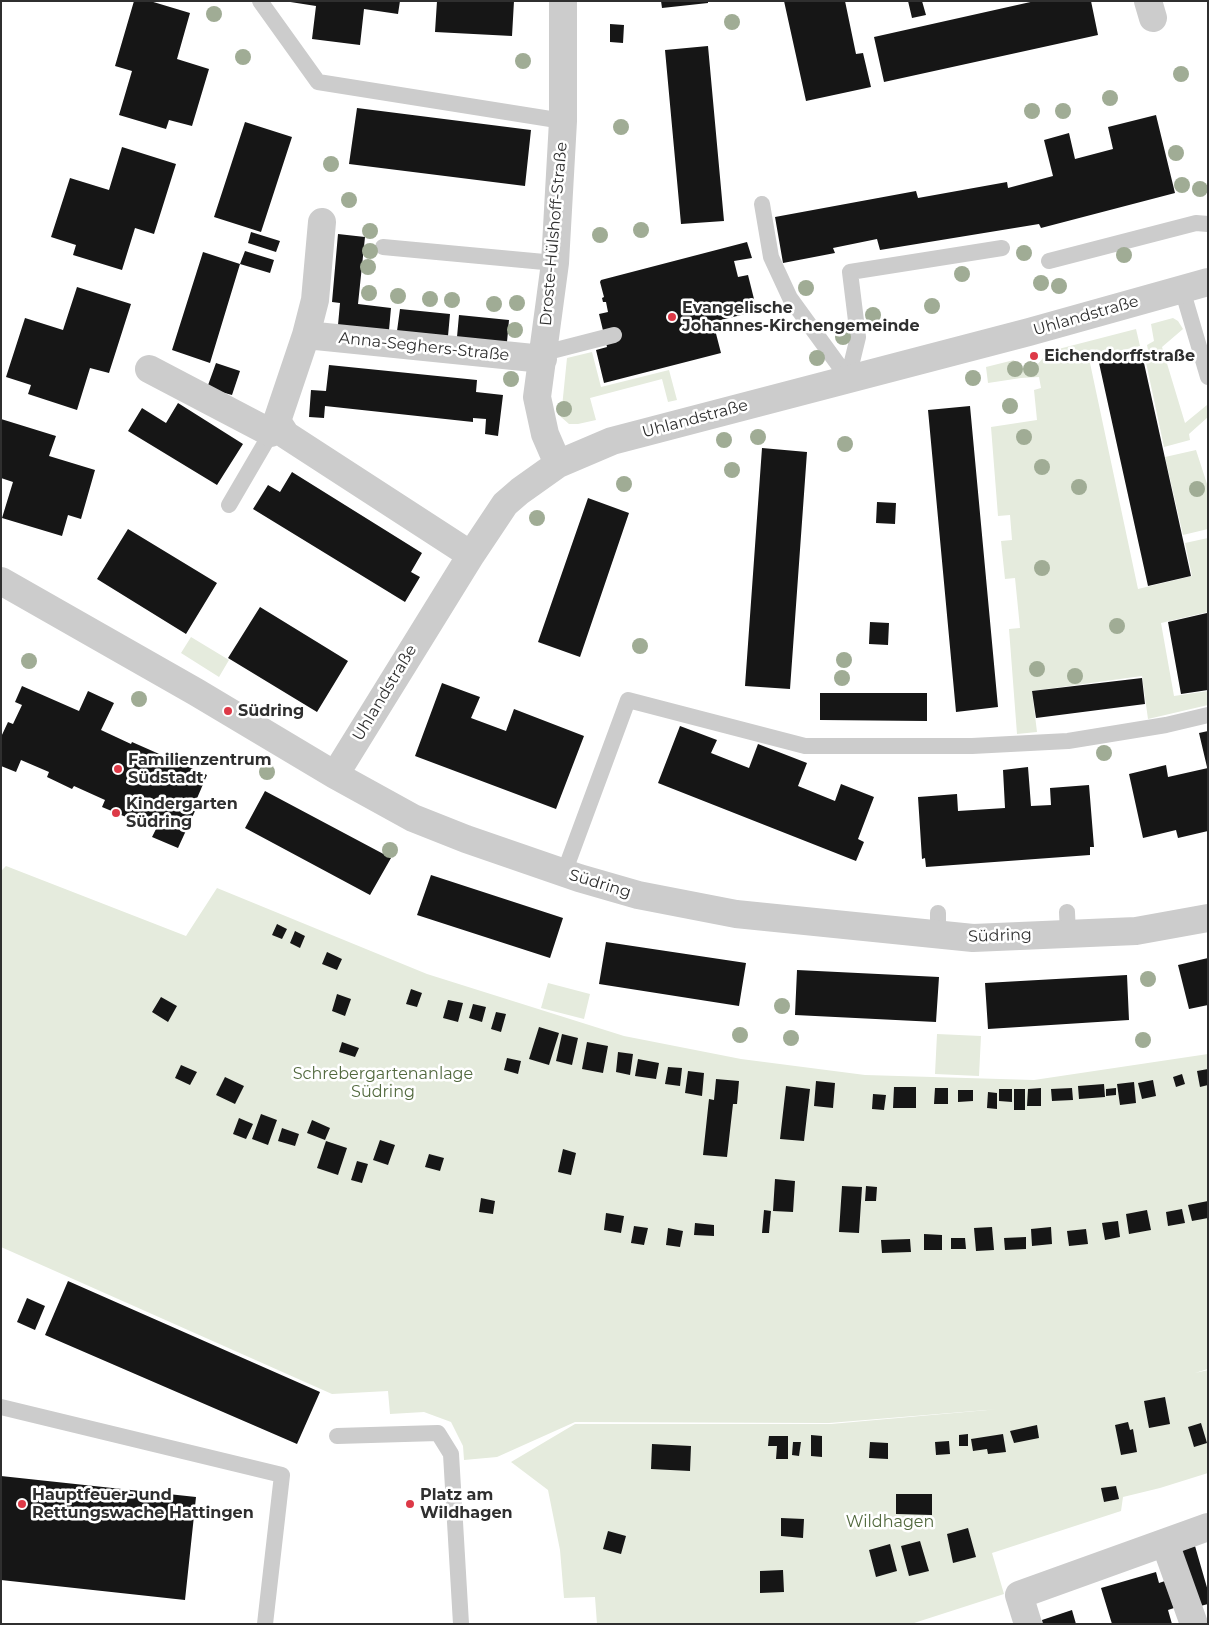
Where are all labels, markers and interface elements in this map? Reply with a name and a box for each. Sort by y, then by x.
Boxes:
street label: Droste-Hülshoff-Straße [536,141,572,327]
street label: Uhlandstraße [1031,292,1141,340]
place label: Evangelische Johannes-Kirchengemeinde [682,298,919,336]
marker: Evangelische Johannes-Kirchengemeinde [666,311,678,323]
street label: Anna-Seghers-Straße [338,329,510,365]
place label: Eichendorffstraße [1044,346,1195,366]
marker: Eichendorffstraße [1028,350,1040,362]
street label: Uhlandstraße [640,396,750,442]
street label: Uhlandstraße [349,641,421,745]
place label: Südring [238,701,304,721]
marker: Südring [222,705,234,717]
place label: Familienzentrum Südstadt [128,750,272,788]
marker: Familienzentrum Südstadt [112,763,124,775]
place label: Kindergarten Südring [126,794,238,832]
marker: Kindergarten Südring [110,807,122,819]
street label: Südring [567,865,633,903]
street label: Südring [968,925,1032,947]
park label: Schrebergartenanlage Südring [293,1064,473,1102]
place label: Hauptfeuer- und Rettungswache Hattingen [32,1485,254,1523]
place label: Platz am Wildhagen [420,1485,513,1523]
marker: Hauptfeuer- und Rettungswache Hattingen [16,1498,28,1510]
marker: Platz am Wildhagen [404,1498,416,1510]
park label: Wildhagen [846,1512,934,1532]

